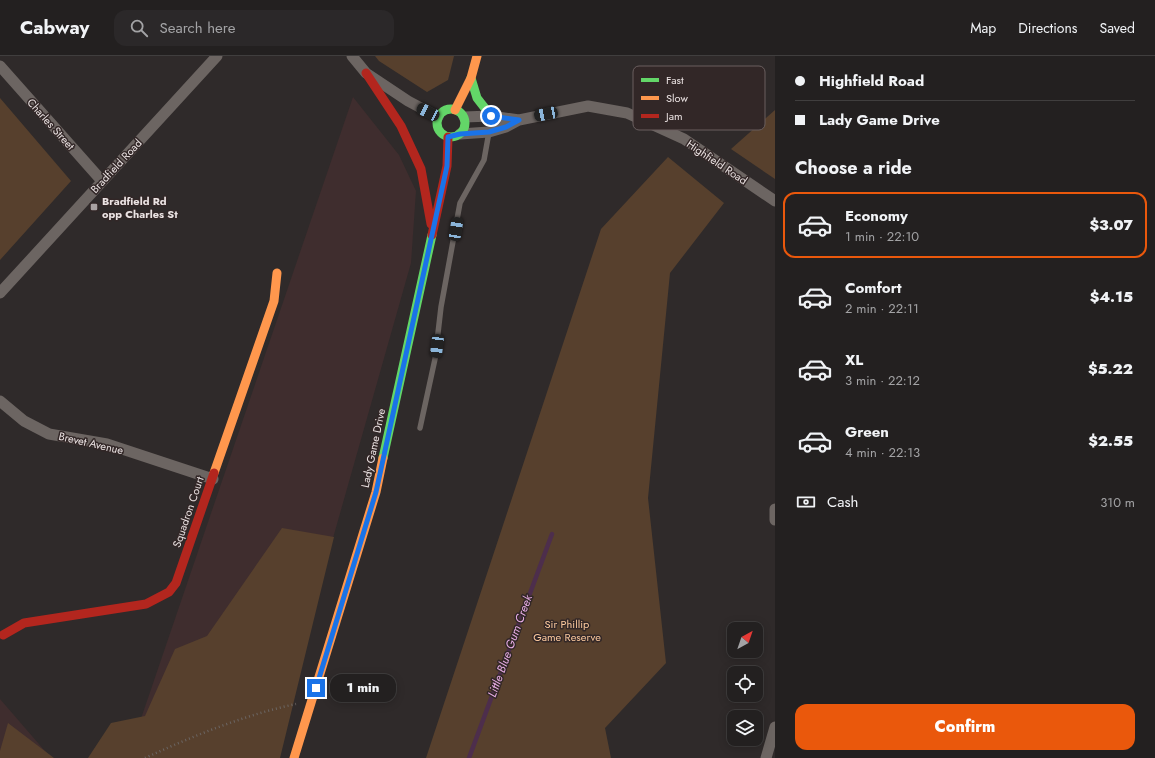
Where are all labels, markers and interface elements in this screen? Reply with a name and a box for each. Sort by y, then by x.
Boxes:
search box [114,10,394,46]
text: Cabway [20,14,90,41]
icon: search [128,17,150,39]
text: Search here [160,17,235,39]
text: Map [970,18,996,38]
text: Directions [1018,18,1078,38]
text: Saved [1100,18,1135,38]
legend [633,66,765,130]
text: Highfield Road [819,70,924,92]
text: Fast [666,72,684,88]
text: Slow [666,90,688,106]
street label: Charles Street [23,95,79,154]
car [415,101,441,123]
car [533,106,559,122]
route start [482,107,500,125]
text: Jam [664,108,683,124]
text: Lady Game Drive [819,109,940,131]
street label: Bradfield Road [87,135,145,197]
street label: Highfield Road [683,136,751,188]
text: Choose a ride [795,155,912,181]
place label: Bradfield Rd opp Charles St [102,193,178,222]
marker: Bradfield Rd opp Charles St [89,202,99,212]
text: Economy [845,205,908,227]
icon: car [797,207,833,243]
text: $3.07 [1090,214,1133,236]
car [448,216,464,242]
text: 1 min · 22:10 [845,227,919,246]
text: Comfort [845,277,902,299]
icon: car [797,279,833,315]
text: $4.15 [1090,286,1133,308]
text: 2 min · 22:11 [845,299,919,318]
car [430,333,444,359]
text: XL [845,349,863,371]
icon: car [797,351,833,387]
text: $5.22 [1088,358,1133,380]
text: 3 min · 22:12 [845,371,920,390]
street label: Lady Game Drive [357,407,389,489]
text: Green [845,421,889,443]
icon: car [797,423,833,459]
street label: Brevet Avenue [57,428,125,458]
text: $2.55 [1088,430,1133,452]
text: 4 min · 22:13 [845,443,920,462]
street label: Squadron Court [168,474,208,550]
icon: cash [795,491,817,513]
text: Cash [827,491,858,513]
text: 310 m [1100,493,1135,512]
water label: Little Blue Gum Creek [483,591,537,700]
park label: Sir Phillip Game Reserve [533,616,601,645]
north arrow [727,622,763,658]
map controls [727,622,763,746]
button: locate [727,666,763,702]
callout: 1 min [330,674,396,702]
text: 1 min [347,678,379,697]
route end [307,679,325,697]
button: Confirm [795,704,1135,750]
button: layers [727,710,763,746]

